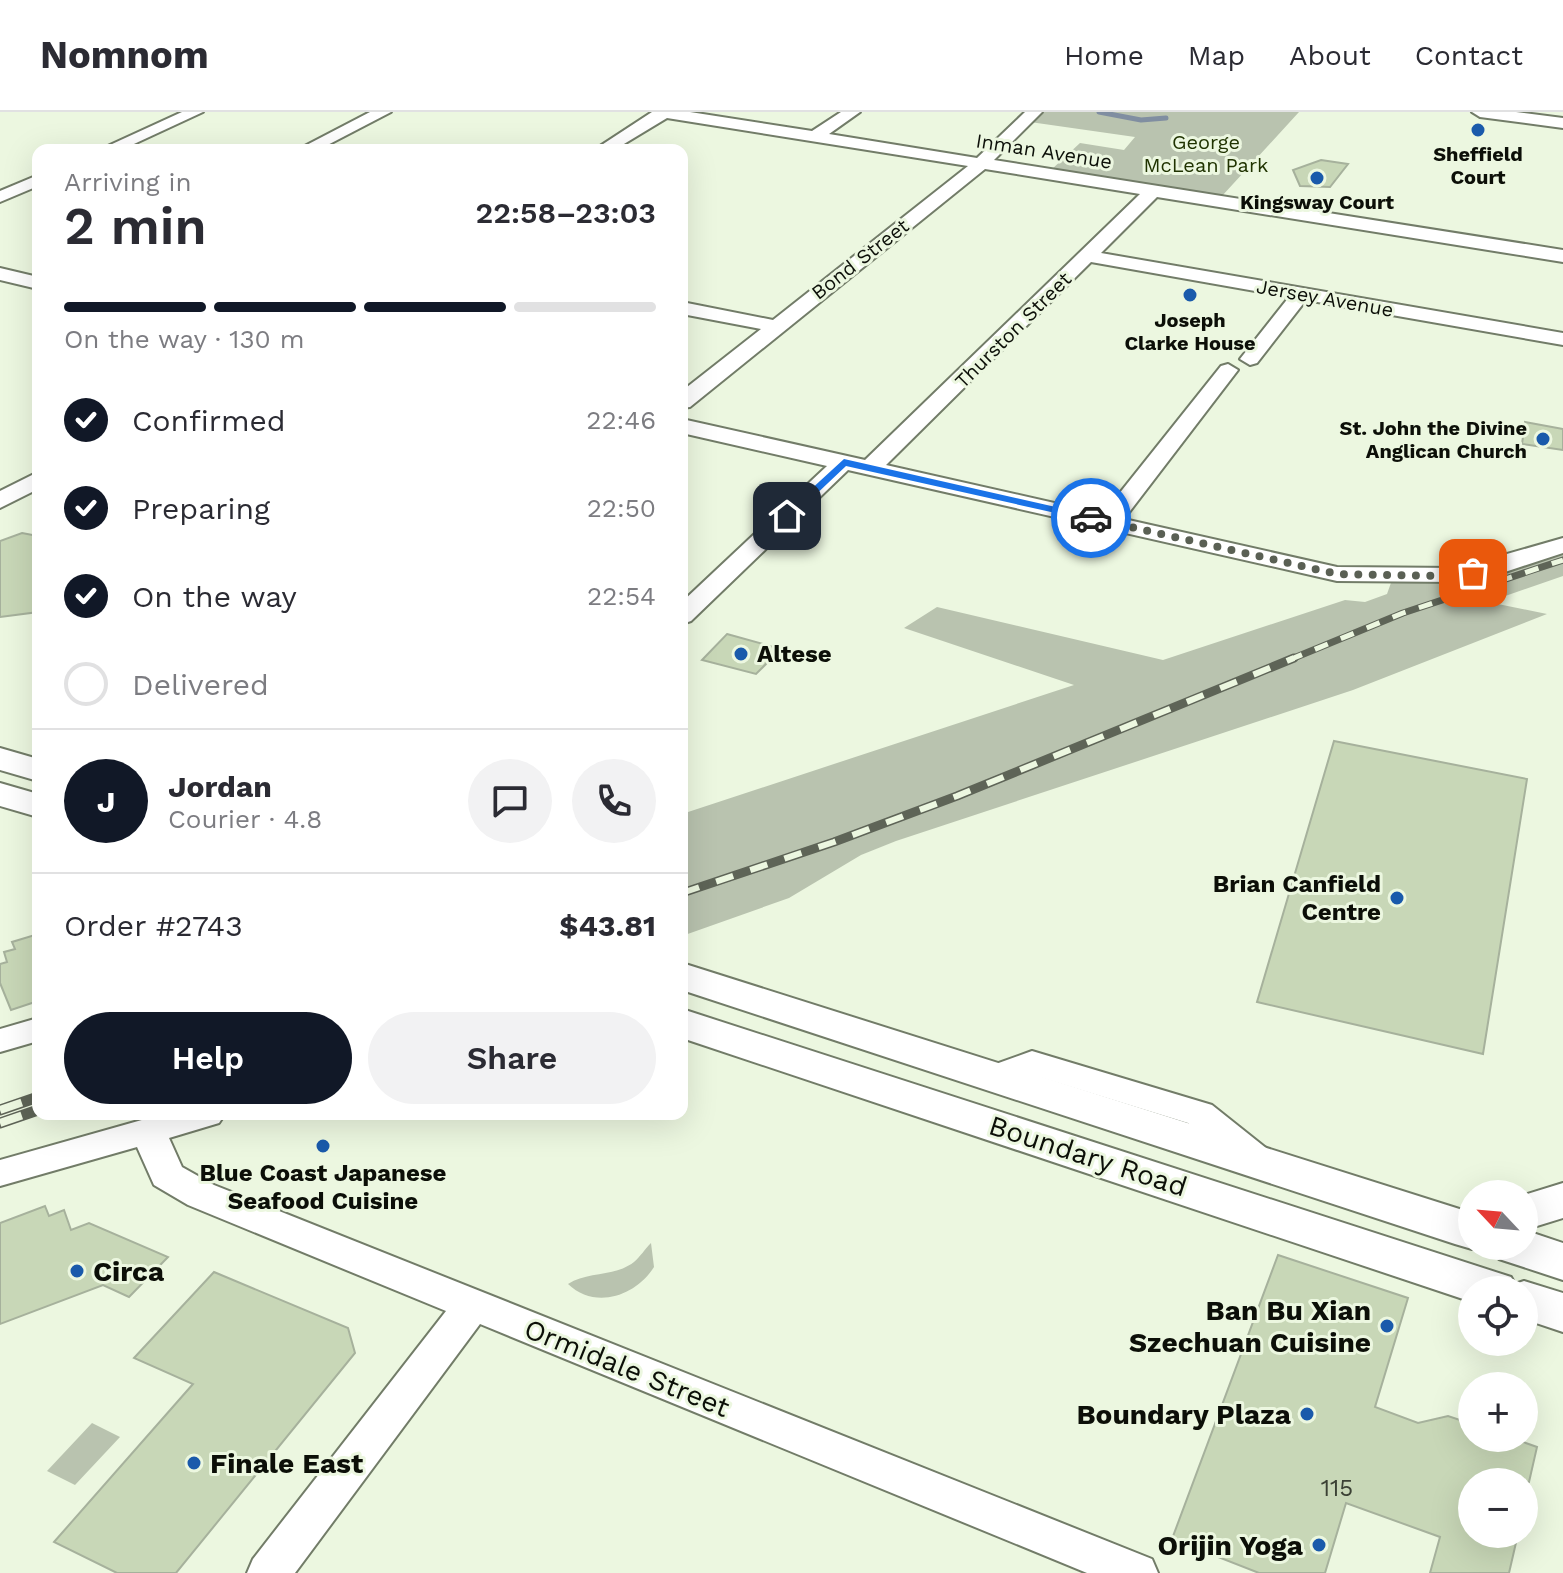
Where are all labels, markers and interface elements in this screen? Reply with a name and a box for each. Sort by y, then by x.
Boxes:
text: Nomnom [40,33,209,77]
text: Home [1064,39,1144,72]
text: Map [1188,39,1245,72]
text: About [1289,39,1371,72]
text: Contact [1415,39,1523,72]
marker: Sheffield Court [1469,121,1487,139]
street label: Inman Avenue [974,128,1114,174]
park label: George McLean Park [1144,130,1268,177]
place label: Sheffield Court [1433,142,1523,189]
text: Arriving in [64,167,192,197]
marker: Kingsway Court [1308,169,1326,187]
place label: Kingsway Court [1240,190,1394,214]
text: 22:58–23:03 [475,195,656,230]
text: 2 min [64,196,207,257]
street label: Bond Street [807,213,914,304]
street label: Thurston Street [950,266,1077,393]
street label: Jersey Avenue [1255,274,1395,322]
marker: Joseph Clarke House [1181,286,1199,304]
place label: Joseph Clarke House [1124,308,1256,355]
text: On the way · 130 m [64,324,304,354]
icon: check [64,398,108,442]
text: Confirmed [132,403,286,438]
text: 22:46 [586,405,656,435]
place label: St. John the Divine Anglican Church [1340,416,1527,463]
marker: St. John the Divine Anglican Church [1534,430,1552,448]
courier [1051,478,1131,558]
pin [753,482,821,550]
icon: check [64,486,108,530]
text: Preparing [132,491,270,526]
text: 22:50 [587,493,656,523]
icon: home [765,494,809,538]
icon: car [1069,496,1113,540]
pin [1439,539,1507,607]
icon: bag [1451,551,1495,595]
icon: check [64,574,108,618]
text: On the way [132,579,297,614]
text: 22:54 [587,581,656,611]
place label: Altese [757,640,832,668]
marker: Altese [732,645,750,663]
text: Delivered [132,667,269,702]
button: chat [468,759,552,843]
button: phone [572,759,656,843]
text: Jordan [168,769,272,804]
text: J [97,784,115,819]
text: Courier · 4.8 [168,804,322,834]
place label: Brian Canfield Centre [1213,870,1381,926]
marker: Brian Canfield Centre [1388,889,1406,907]
text: Order #2743 [64,908,243,943]
text: $43.81 [559,908,656,943]
button: Help [64,1012,352,1104]
button: Share [368,1012,656,1104]
street label: Boundary Road [985,1108,1191,1204]
marker: Blue Coast Japanese Seafood Cuisine [314,1137,332,1155]
place label: Blue Coast Japanese Seafood Cuisine [200,1159,447,1215]
north arrow [1458,1180,1538,1260]
map controls [1458,1180,1538,1548]
place label: Circa [93,1255,165,1288]
marker: Circa [68,1262,86,1280]
button: locate [1458,1276,1538,1356]
place label: Ban Bu Xian Szechuan Cuisine [1129,1294,1371,1359]
street label: Ormidale Street [520,1312,735,1424]
marker: Ban Bu Xian Szechuan Cuisine [1378,1317,1396,1335]
button: + [1458,1372,1538,1452]
place label: Boundary Plaza [1076,1398,1292,1431]
marker: Boundary Plaza [1298,1405,1316,1423]
place label: Finale East [210,1447,363,1480]
marker: Finale East [185,1454,203,1472]
button: − [1458,1468,1538,1548]
house number: 115 [1321,1474,1353,1502]
place label: Orijin Yoga [1158,1529,1304,1562]
marker: Orijin Yoga [1310,1536,1328,1554]

